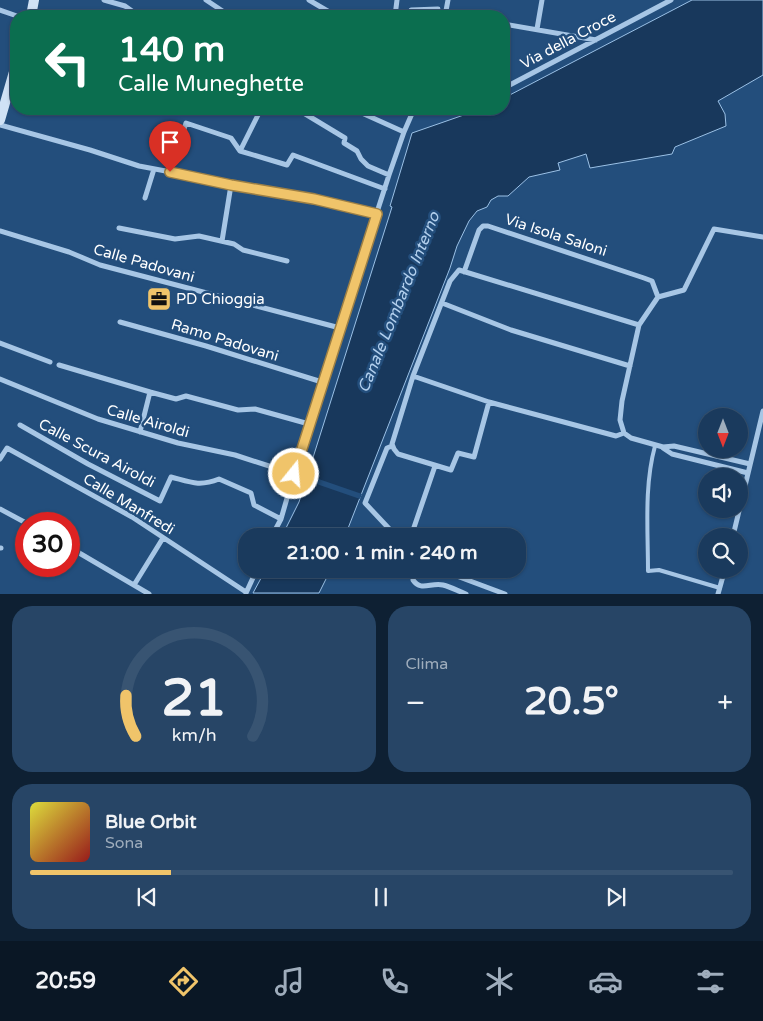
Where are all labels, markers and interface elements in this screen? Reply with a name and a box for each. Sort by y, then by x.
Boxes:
street label: Via della Croce [517,7,619,73]
text: 140 m [118,29,225,71]
icon: left [35,30,100,95]
text: Calle Muneghette [118,71,304,97]
pin [149,121,191,172]
icon: arrive [156,128,184,156]
water label: Canale Lombardo Interno [353,208,445,396]
street label: Via Isola Saloni [503,210,609,260]
street label: Calle Padovani [91,240,197,286]
office icon: PD Chioggia [146,286,172,312]
place label: PD Chioggia [176,290,265,308]
street label: Ramo Padovani [169,315,281,365]
street label: Calle Airoldi [105,401,191,441]
north arrow [698,408,748,458]
map controls [698,408,748,578]
street label: Calle Scura Airoldi [36,415,158,491]
position arrow [267,447,319,499]
button: sound [698,468,748,518]
street label: Calle Manfredi [80,470,178,538]
speed limit sign: 30 [15,512,80,577]
button: search [698,528,748,578]
text: 21:00 · 1 min · 240 m [286,542,478,564]
text: Clima [406,654,448,674]
text: 21 [161,667,226,730]
text: 20.5° [524,679,619,725]
text: − [406,686,425,720]
text: + [717,686,733,720]
text: km/h [171,725,216,746]
text: Blue Orbit [105,811,197,833]
text: Sona [105,833,143,853]
icon: previous [133,883,161,911]
icon: pause [367,883,395,911]
icon: next [602,883,630,911]
icon: directions [166,964,201,999]
icon: music [272,964,307,999]
icon: phone [377,964,412,999]
icon: climate [482,964,517,999]
icon: car [588,964,623,999]
icon: filters [693,964,728,999]
text: 20:59 [35,968,96,994]

